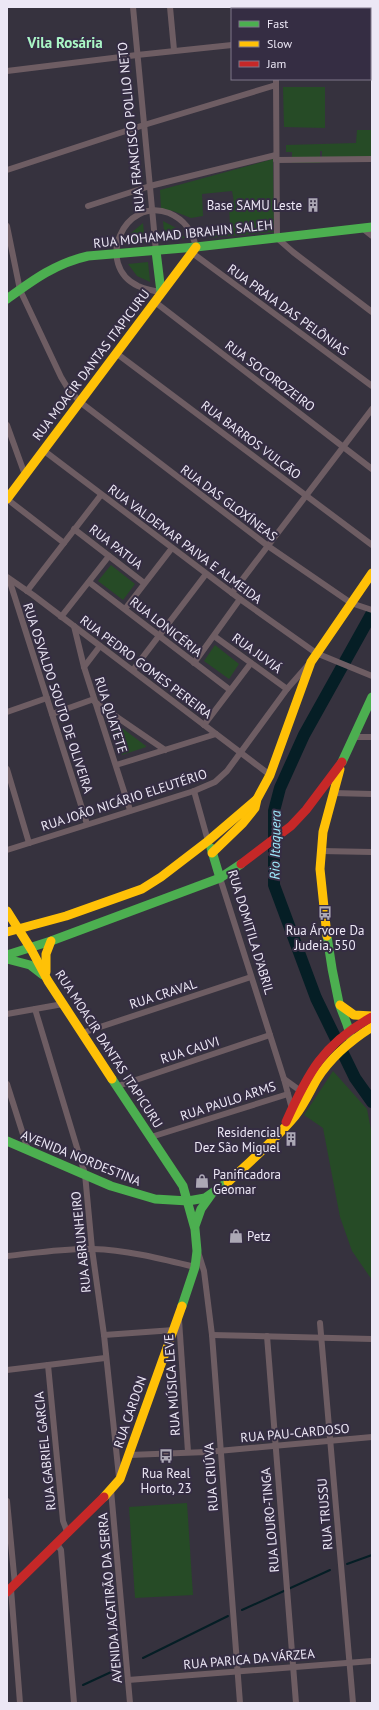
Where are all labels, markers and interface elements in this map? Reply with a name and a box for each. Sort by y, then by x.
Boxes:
legend [231,8,371,80]
text: Fast [267,16,288,31]
district label: Vila Rosária [26,33,103,52]
text: Slow [267,36,292,51]
street label: RUA FRANCISCO POLILO NETO [114,41,148,213]
text: Jam [266,56,286,71]
place label: Base SAMU Leste [207,197,302,214]
building icon: Base SAMU Leste [305,197,321,213]
street label: RUA MOHAMAD IBRAHIN SALEH [93,216,273,252]
street label: RUA PRAIA DAS PELÔNIAS [224,260,352,360]
street label: RUA MOACIR DANTAS ITAPICURU [29,286,153,444]
street label: RUA SOCOROZEIRO [222,337,318,415]
street label: RUA BARROS VULCÃO [198,397,304,483]
street label: RUA DAS GLOXÍNEAS [177,461,281,545]
street label: RUA VALDEMAR PAIVA E ALMEIDA [105,481,266,608]
street label: RUA PATUA [86,521,146,573]
street label: RUA LONICÉRIA [126,593,206,661]
street label: RUA OSVALDO SOUTO DE OLIVEIRA [19,601,97,796]
street label: RUA PEDRO GOMES PEREIRA [77,612,216,723]
street label: RUA JUVIÁ [229,629,286,677]
street label: RUA QUATETE [91,675,131,755]
street label: RUA JOÃO NICÁRIO ELEUTÉRIO [39,765,209,835]
water label: Rio Itaquera [265,810,285,880]
street label: RUA DOMITILA D'ABRIL [224,868,278,997]
bus stop icon: Rua Árvore Da Judeia, 550 [317,905,333,921]
place label: Rua Árvore Da Judeia, 550 [286,922,364,954]
street label: RUA MOACIR DANTAS ITAPICURU [51,967,167,1131]
street label: RUA CRAVAL [127,975,199,1013]
street label: RUA CAUVI [158,1032,222,1068]
street label: RUA PAULO ARMS [178,1077,278,1124]
place label: Residencial Dez São Miguel [194,1124,280,1156]
street label: AVENIDA NORDESTINA [19,1126,144,1190]
building icon: Residencial Dez São Miguel [283,1131,299,1147]
place label: Panificadora Geomar [213,1166,281,1198]
shop icon: Panificadora Geomar [194,1173,210,1189]
street label: RUA ABRUNHEIRO [67,1190,95,1294]
shop icon: Petz [228,1228,244,1244]
place label: Petz [247,1228,271,1245]
street label: RUA MÚSICA LEVE [160,1334,184,1436]
street label: RUA CARDON [110,1374,150,1450]
street label: RUA GABRIEL GARCIA [30,1390,60,1511]
street label: RUA PAU-CARDOSO [240,1420,350,1446]
street label: RUA CRIÚVA [200,1442,222,1512]
bus stop icon: Rua Real Horto, 23 [158,1448,174,1464]
place label: Rua Real Horto, 23 [140,1465,192,1497]
street label: RUA LOURO-TINGA [257,1467,283,1573]
street label: RUA TRUSSU [313,1477,337,1551]
street label: AVENIDA JACATIRÃO DA SERRA [94,1512,126,1684]
street label: RUA PARICA DA VÁRZEA [183,1645,316,1673]

